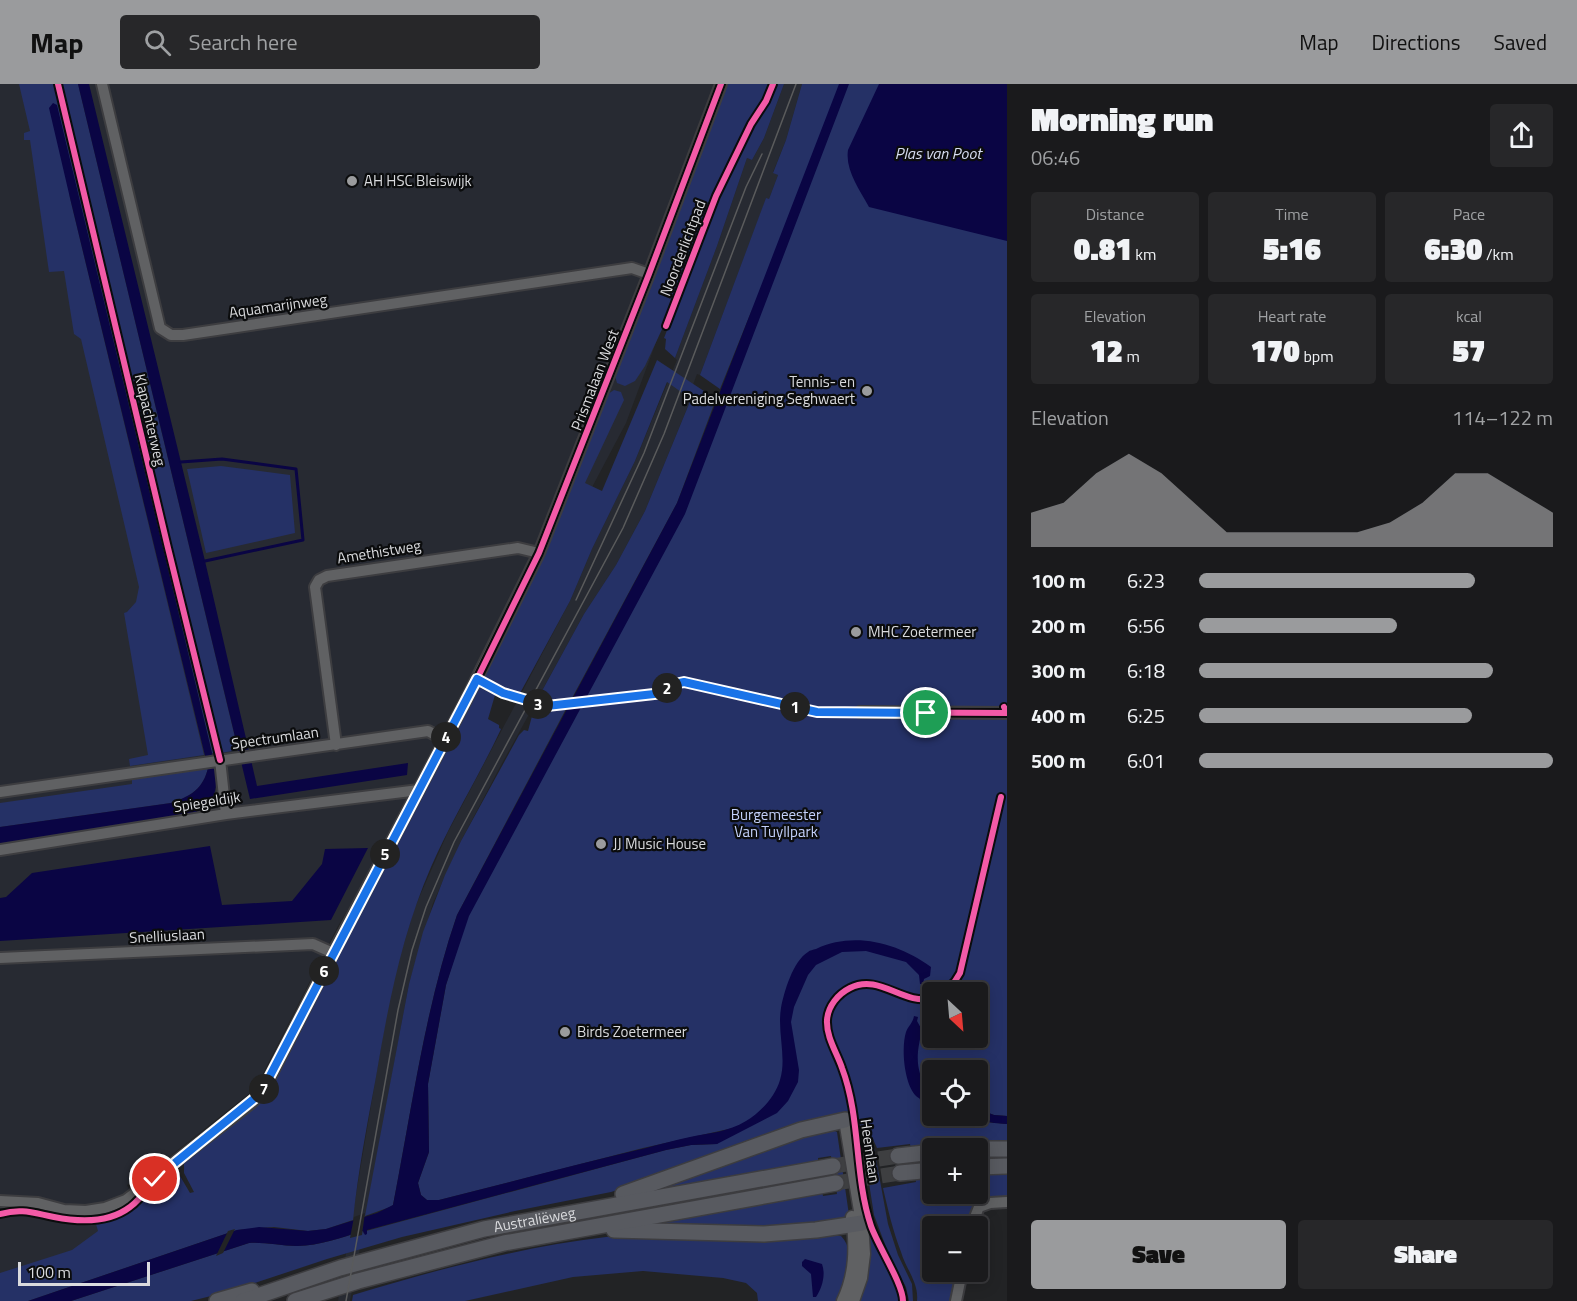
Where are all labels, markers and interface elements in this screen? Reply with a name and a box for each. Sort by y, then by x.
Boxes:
search box [120,15,540,69]
text: Map [30,21,84,64]
text: Search here [189,25,298,59]
icon: search [141,26,174,59]
text: Map [1299,26,1339,58]
text: Directions [1372,26,1461,58]
text: Saved [1494,26,1547,58]
text: Morning run [1031,94,1213,144]
button: share [1490,104,1553,167]
water label: Plas van Poot [895,141,983,165]
text: 06:46 [1031,142,1080,173]
place label: AH HSC Bleiswijk [364,169,472,192]
marker: AH HSC Bleiswijk [345,174,359,188]
street label: Noorderlichtpad [654,196,711,299]
text: Distance [1086,202,1144,226]
text: Time [1275,202,1309,226]
text: Pace [1453,202,1485,226]
text: 0.81 [1074,226,1132,272]
text: 5:16 [1263,226,1321,272]
text: 6:30 [1424,226,1482,272]
text: km [1132,242,1156,266]
text: /km [1482,242,1514,266]
street label: Aquamarijnweg [227,287,329,324]
text: Elevation [1084,304,1146,328]
text: Heart rate [1258,304,1326,328]
text: kcal [1456,304,1482,328]
street label: Prismalaan West [565,325,625,434]
text: 12 [1090,328,1123,374]
text: 170 [1250,328,1300,374]
text: 57 [1453,328,1486,374]
text: m [1123,344,1140,368]
text: bpm [1300,344,1334,368]
place label: Tennis- en Padelvereniging Seghwaert [683,370,856,410]
street label: Klapachterweg [129,371,172,469]
marker: Tennis- en Padelvereniging Seghwaert [860,384,874,398]
text: Elevation [1031,402,1109,433]
text: 114–122 m [1452,402,1553,433]
street label: Amethistweg [335,533,423,569]
text: 100 m [1031,565,1086,596]
text: 6:23 [1127,565,1165,596]
text: 200 m [1031,610,1086,641]
text: 6:56 [1127,610,1165,641]
place label: MHC Zoetermeer [868,620,976,643]
marker: MHC Zoetermeer [849,625,863,639]
text: 300 m [1031,655,1086,686]
text: 6:18 [1127,655,1165,686]
pin: 2 [652,673,682,703]
text: 2 [663,676,671,700]
pin [900,687,951,738]
pin: 3 [523,689,553,719]
text: 3 [534,692,542,716]
pin: 1 [780,692,810,722]
text: 1 [791,695,799,719]
icon: arrive [909,696,942,729]
text: 400 m [1031,700,1086,731]
text: 6:25 [1127,700,1165,731]
street label: Spectrumlaan [230,720,320,755]
pin: 4 [431,722,461,752]
text: 4 [442,725,450,749]
text: 500 m [1031,745,1086,776]
text: 6:01 [1127,745,1165,776]
street label: Spiegeldijk [172,785,242,818]
park label: Burgemeester Van Tuyllpark [731,803,821,843]
place label: JJ Music House [613,832,706,855]
marker: JJ Music House [594,837,608,851]
pin: 5 [370,839,400,869]
text: 5 [381,842,389,866]
street label: Snelliuslaan [129,922,205,949]
pin: 6 [309,956,339,986]
text: 6 [320,959,328,983]
north arrow [922,982,988,1048]
map controls [922,982,988,1282]
place label: Birds Zoetermeer [577,1020,687,1043]
marker: Birds Zoetermeer [558,1025,572,1039]
button: locate [922,1060,988,1126]
pin: 7 [249,1074,279,1104]
text: 7 [260,1077,268,1101]
street label: Heemlaan [855,1117,886,1184]
button: + [922,1138,988,1204]
pin [129,1153,180,1204]
icon: check [138,1162,171,1195]
street label: Australiëweg [492,1201,578,1238]
button: − [922,1216,988,1282]
button: Save [1031,1220,1286,1289]
button: Share [1298,1220,1553,1289]
scale bar [18,1259,150,1286]
text: 100 m [27,1260,71,1284]

